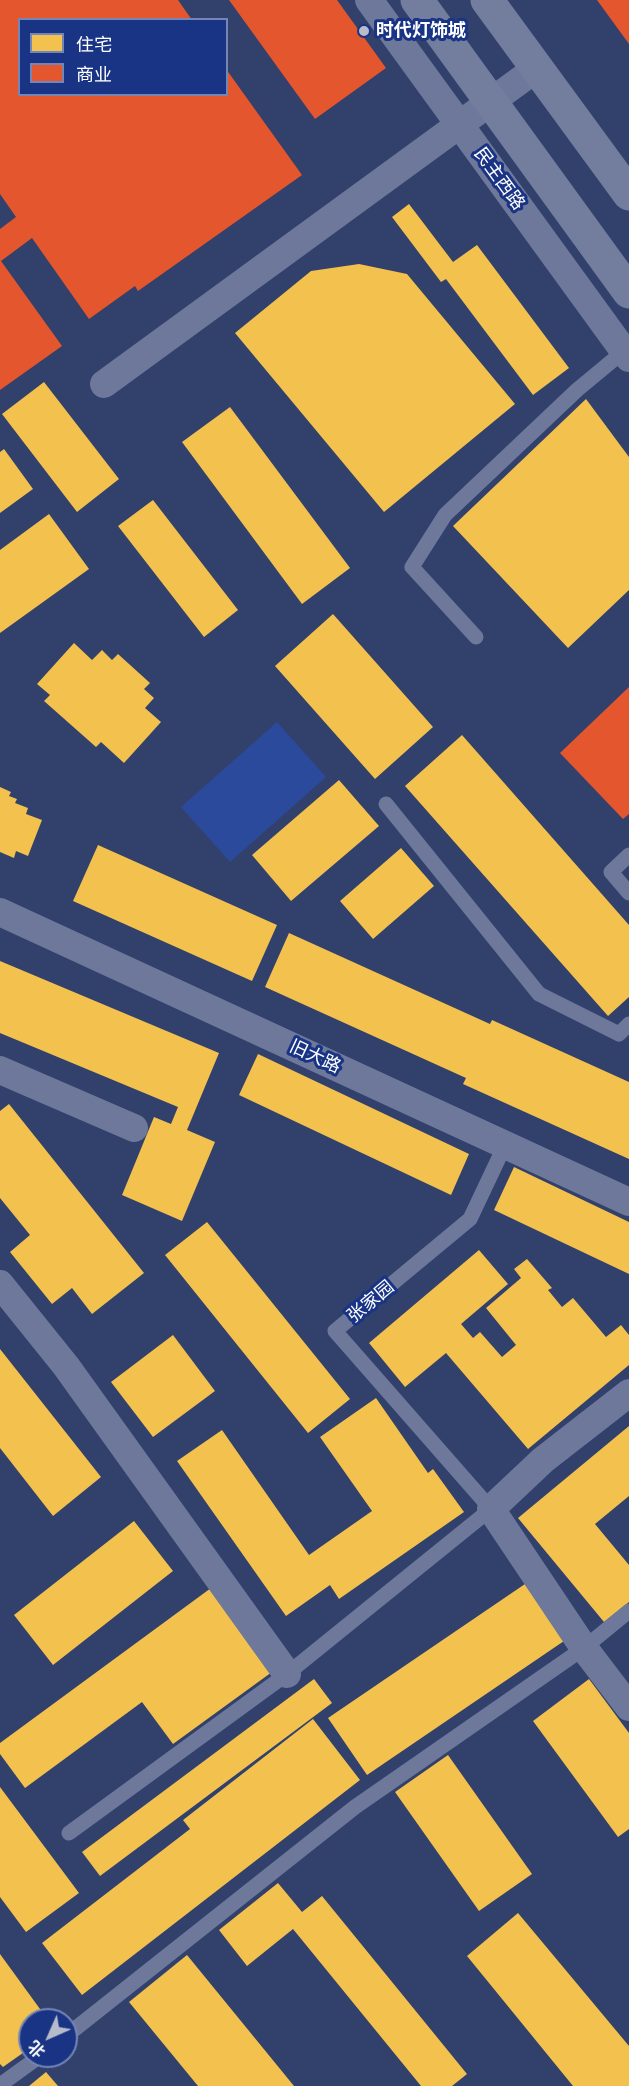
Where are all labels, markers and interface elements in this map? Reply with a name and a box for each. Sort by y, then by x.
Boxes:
legend [18,18,228,96]
place label: 时代灯饰城 [376,20,466,42]
marker: 时代灯饰城 [357,24,371,38]
text: 住宅 [76,32,112,56]
text: 商业 [76,62,112,86]
street label: 民主西路 [469,144,529,214]
street label: 旧大路 [286,1036,344,1078]
street label: 张家园 [343,1276,399,1328]
north arrow [18,2008,78,2068]
text: 北 [23,2036,50,2063]

